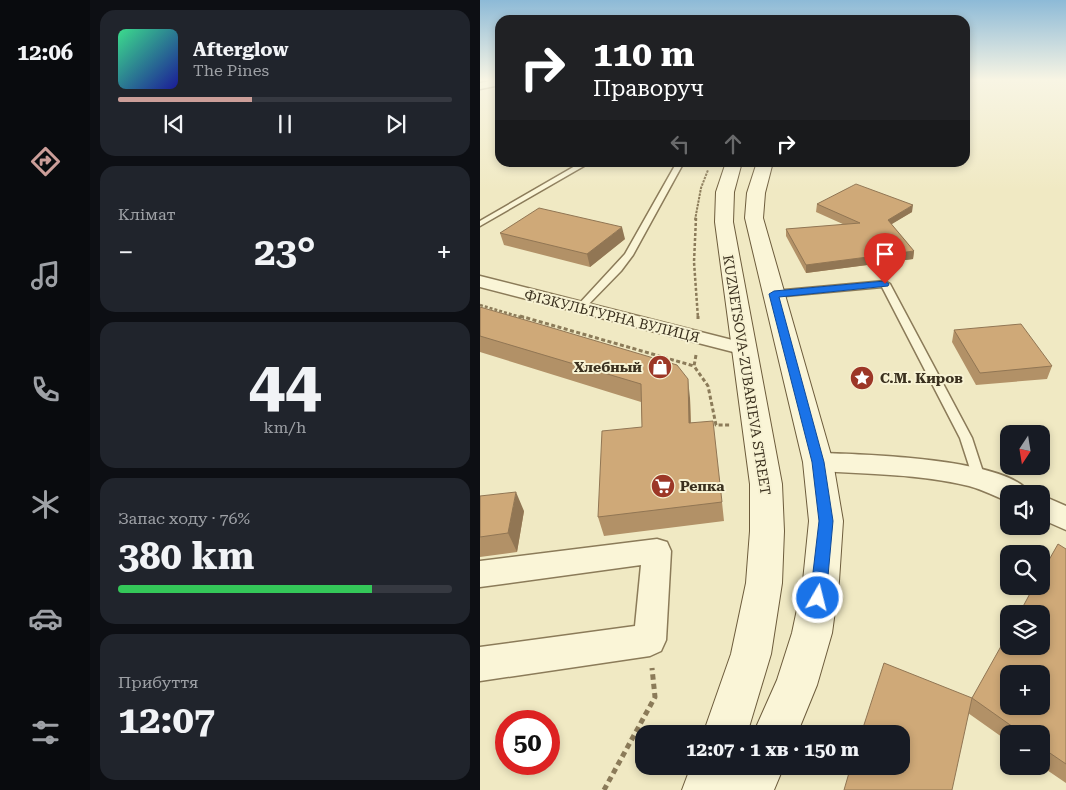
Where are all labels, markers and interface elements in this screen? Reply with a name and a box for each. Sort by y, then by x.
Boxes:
text: 110 m [593,34,694,75]
icon: right [510,35,575,100]
text: Afterglow [193,38,289,61]
text: 12:06 [17,40,73,65]
text: The Pines [193,61,269,80]
text: Праворуч [593,76,704,101]
icon: previous [160,110,188,138]
icon: pause [271,110,299,138]
icon: next [382,110,410,138]
icon: left [666,130,694,158]
icon: ahead [719,130,747,158]
icon: right [772,130,800,158]
icon: directions [28,144,63,179]
text: Клімат [118,205,176,224]
text: 23° [254,230,316,274]
pin [864,233,906,284]
text: − [118,236,134,269]
text: + [436,236,452,269]
icon: arrive [871,240,899,268]
street label: KUZNETSOVA-ZUBARIEVA STREET [720,254,774,496]
icon: music [28,258,63,293]
street label: ФІЗКУЛЬТУРНА ВУЛИЦЯ [523,286,702,346]
text: 44 [249,347,321,423]
shop icon: Хлебный [647,354,673,380]
place label: Хлебный [574,359,642,375]
place icon: С.М. Киров [849,365,875,391]
place label: С.М. Киров [880,370,963,386]
icon: phone [28,372,63,407]
text: km/h [264,418,306,437]
north arrow [1000,425,1050,475]
map controls [1000,425,1050,775]
supermarket icon: Репка [650,473,676,499]
place label: Репка [680,478,725,494]
button: sound [1000,485,1050,535]
icon: climate [28,487,63,522]
text: Запас ходу · 76% [118,509,250,528]
text: 380 km [118,534,254,578]
button: search [1000,545,1050,595]
position arrow [791,571,843,623]
icon: car [28,601,63,636]
button: layers [1000,605,1050,655]
button: + [1000,665,1050,715]
text: Прибуття [118,673,198,692]
text: 12:07 [118,698,215,742]
speed limit sign: 50 [495,710,560,775]
icon: filters [28,715,63,750]
button: − [1000,725,1050,775]
text: 12:07 · 1 хв · 150 m [686,738,859,761]

